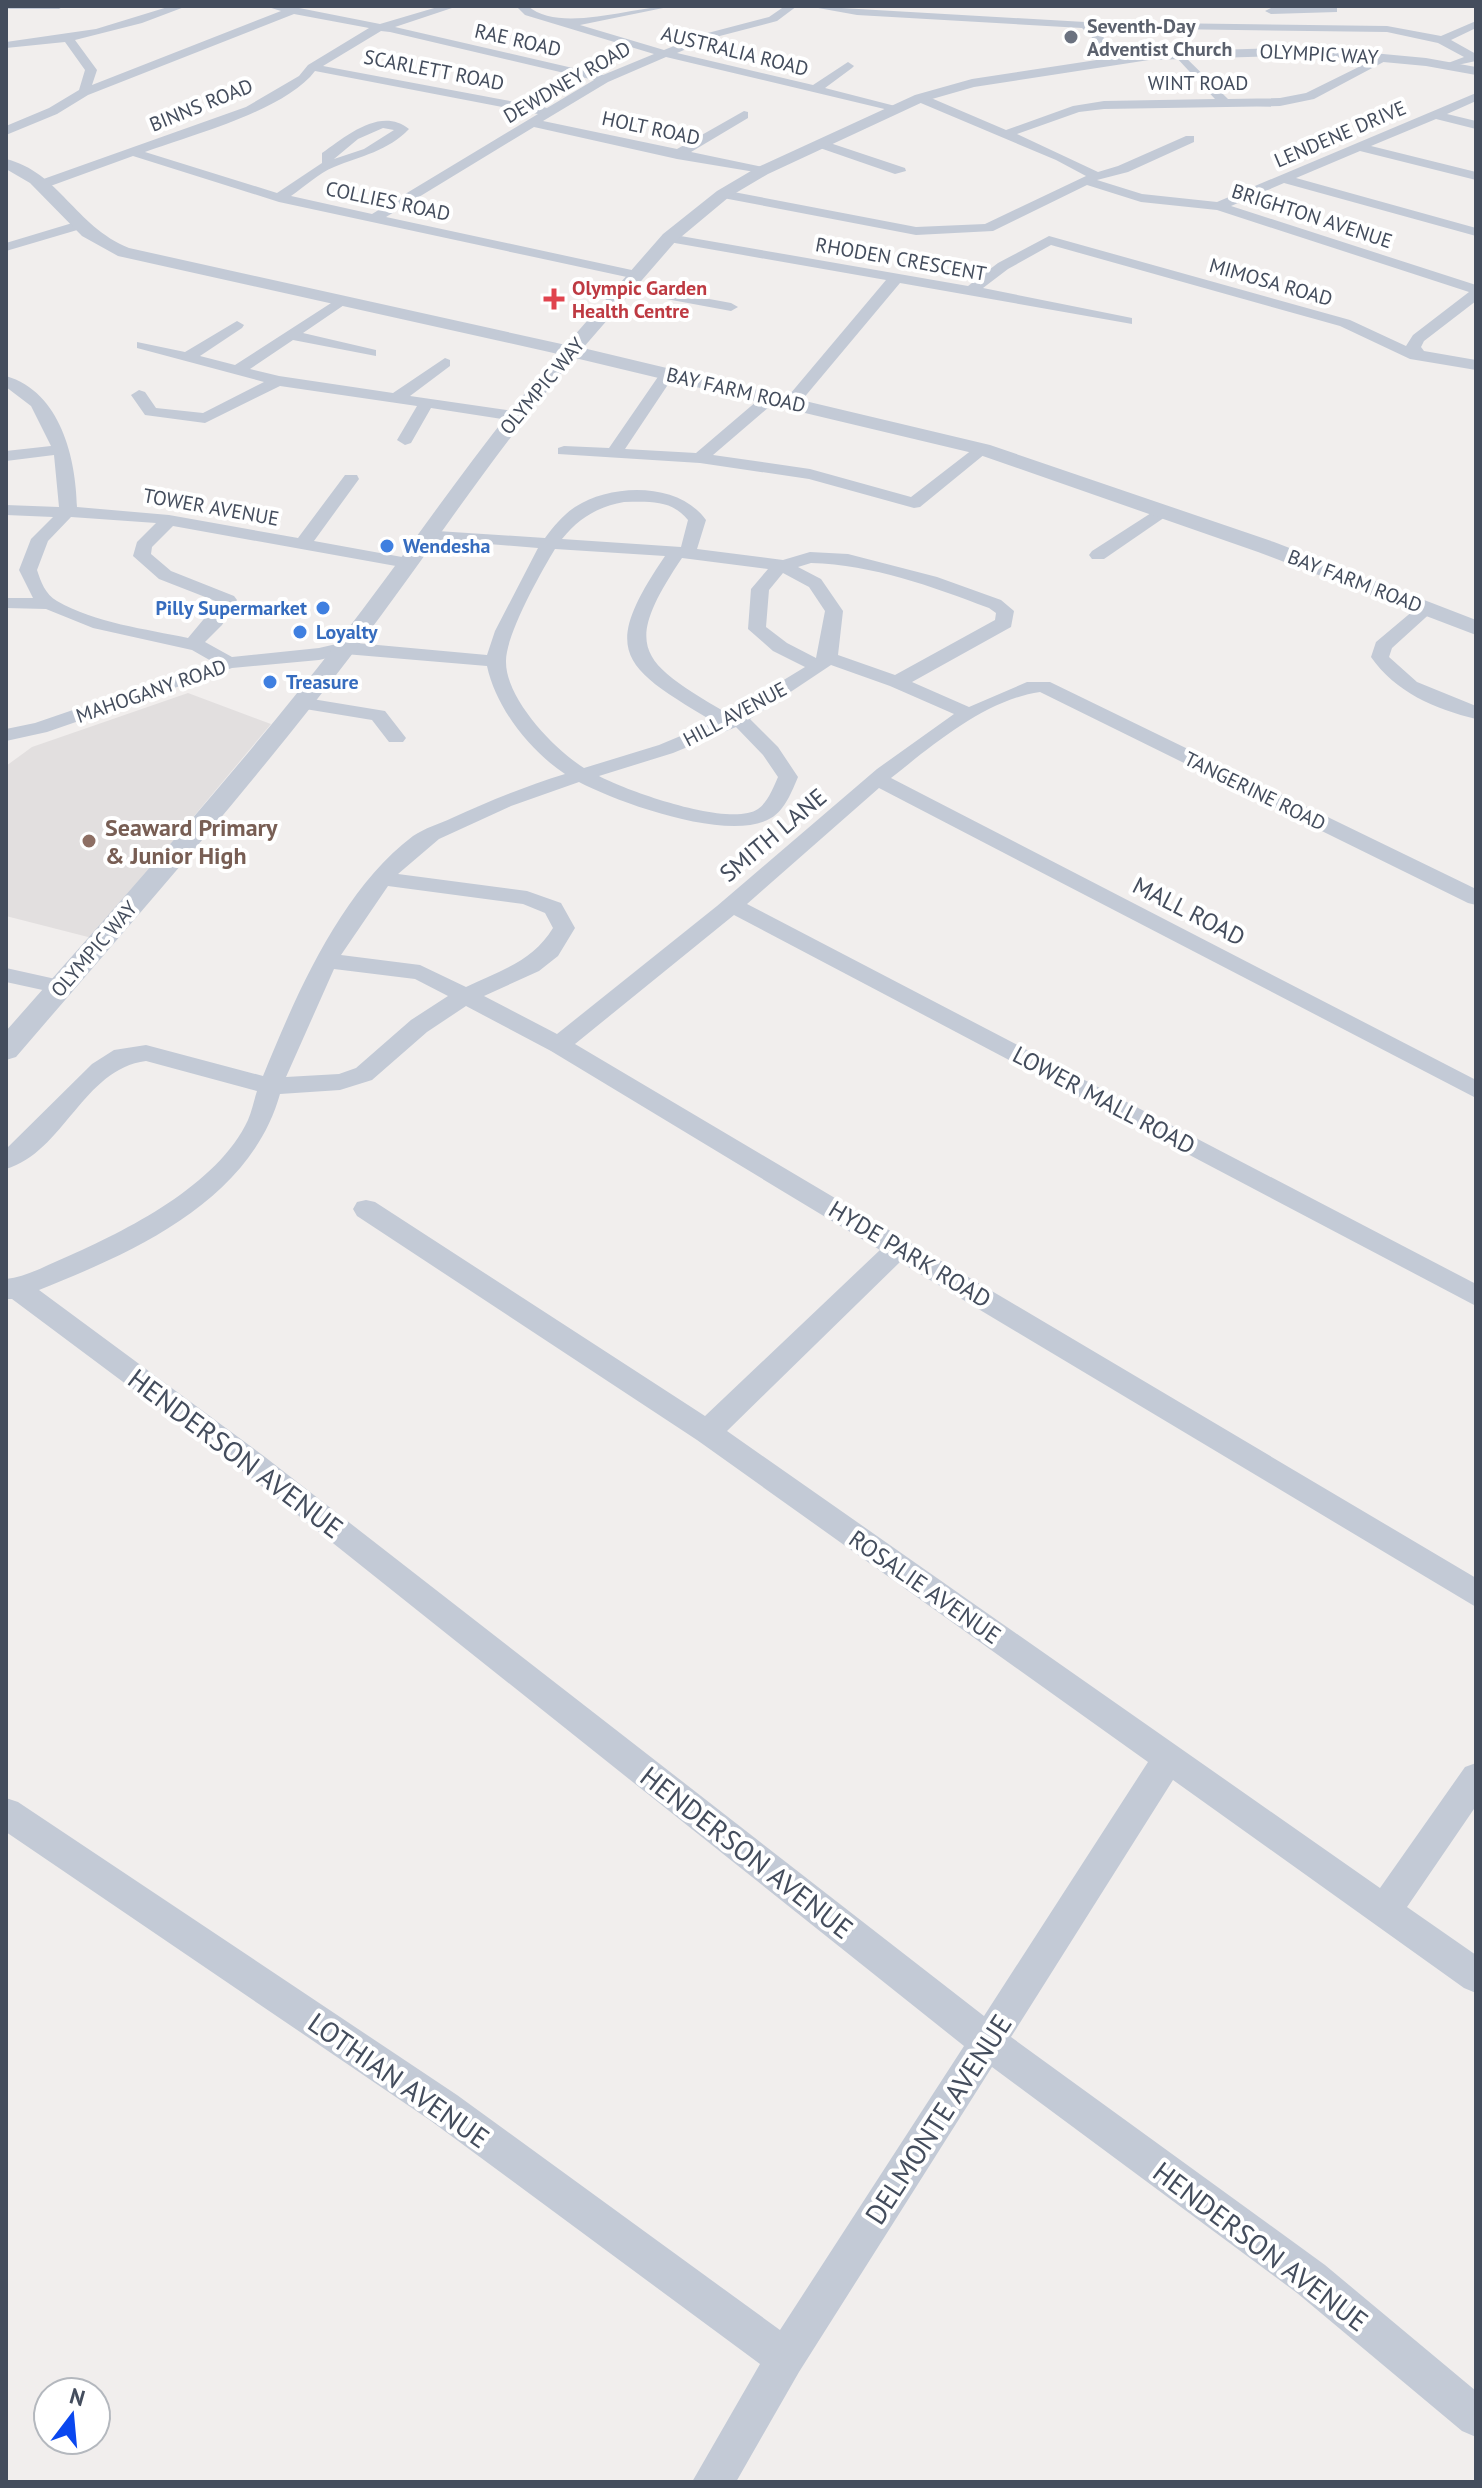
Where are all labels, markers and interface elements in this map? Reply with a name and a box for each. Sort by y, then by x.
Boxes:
place label: Seventh-Day Adventist Church [1087,13,1232,62]
street label: RAE ROAD [472,17,564,63]
street label: AUSTRALIA ROAD [659,20,811,82]
marker: Seventh-Day Adventist Church [1062,28,1080,46]
street label: DEWDNEY ROAD [499,35,635,129]
street label: OLYMPIC WAY [1259,38,1380,70]
street label: SCARLETT ROAD [362,44,506,96]
street label: WINT ROAD [1148,70,1248,96]
street label: BINNS ROAD [145,72,257,138]
street label: LENDENE DRIVE [1270,95,1410,173]
street label: HOLT ROAD [600,105,702,151]
street label: COLLIES ROAD [323,175,453,227]
street label: BRIGHTON AVENUE [1228,178,1396,254]
street label: RHODEN CRESCENT [814,231,988,287]
street label: MIMOSA ROAD [1206,252,1336,312]
place label: Olympic Garden Health Centre [572,275,707,324]
marker: Olympic Garden Health Centre [543,288,565,310]
street label: OLYMPIC WAY [494,331,591,440]
street label: BAY FARM ROAD [664,361,808,419]
street label: TOWER AVENUE [141,482,281,532]
place label: Wendesha [403,533,491,559]
marker: Wendesha [378,537,396,555]
street label: BAY FARM ROAD [1284,543,1426,619]
place label: Pilly Supermarket [155,595,307,621]
marker: Pilly Supermarket [314,599,332,617]
place label: Loyalty [316,619,378,645]
marker: Loyalty [291,623,309,641]
street label: MAHOGANY ROAD [73,653,229,729]
place label: Treasure [286,669,359,695]
marker: Treasure [261,673,279,691]
street label: HILL AVENUE [679,676,791,752]
street label: TANGERINE ROAD [1180,746,1330,836]
street label: SMITH LANE [713,781,833,889]
place label: Seaward Primary & Junior High [105,812,278,871]
marker: Seaward Primary & Junior High [80,832,98,850]
street label: MALL ROAD [1128,869,1250,953]
street label: OLYMPIC WAY [45,895,143,1002]
street label: LOWER MALL ROAD [1007,1039,1201,1161]
street label: HYDE PARK ROAD [823,1193,997,1315]
street label: HENDERSON AVENUE [121,1360,351,1546]
street label: ROSALIE AVENUE [843,1523,1007,1651]
street label: HENDERSON AVENUE [633,1757,861,1947]
street label: LOTHIAN AVENUE [301,2004,497,2156]
street label: DELMONTE AVENUE [856,2007,1020,2231]
street label: HENDERSON AVENUE [1146,2153,1376,2339]
north arrow [32,2376,112,2456]
text: N [67,2381,88,2412]

